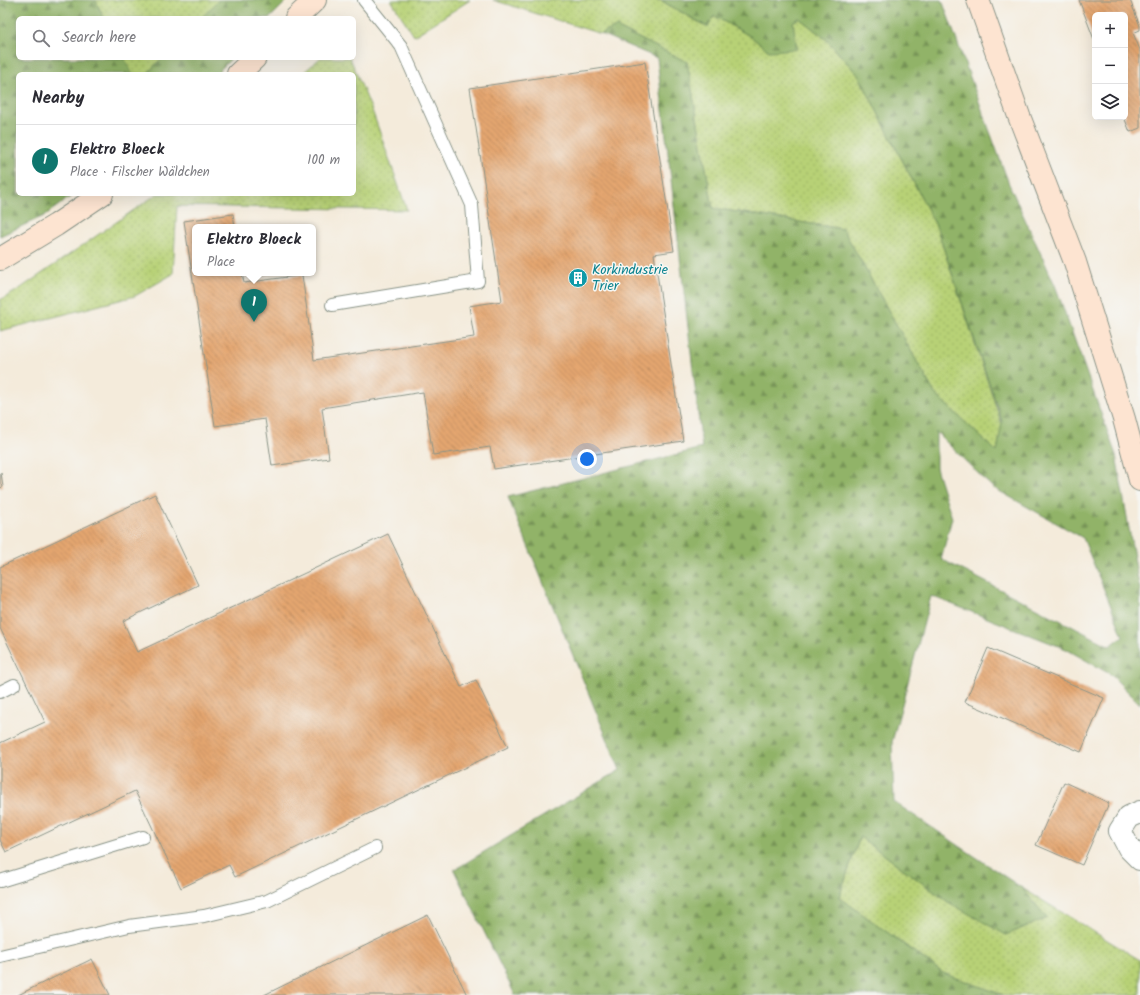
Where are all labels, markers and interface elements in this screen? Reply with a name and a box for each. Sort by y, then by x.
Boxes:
map controls [1092,12,1128,120]
button: + [1092,12,1128,48]
search box [16,16,356,60]
text: Search here [62,26,136,50]
icon: search [30,27,52,49]
button: − [1092,48,1128,84]
button: layers [1092,84,1128,120]
text: Nearby [32,85,84,112]
text: Elektro Bloeck [70,138,164,162]
text: 1 [43,150,47,171]
text: 100 m [307,150,340,171]
text: Place · Filscher Wäldchen [70,162,210,183]
popup [192,224,316,276]
text: Elektro Bloeck [207,228,301,252]
text: Place [207,252,235,273]
place label: Korkindustrie Trier [592,259,669,297]
building icon: Korkindustrie Trier [567,267,589,289]
pin: 1 [241,289,267,322]
your location [577,449,597,469]

